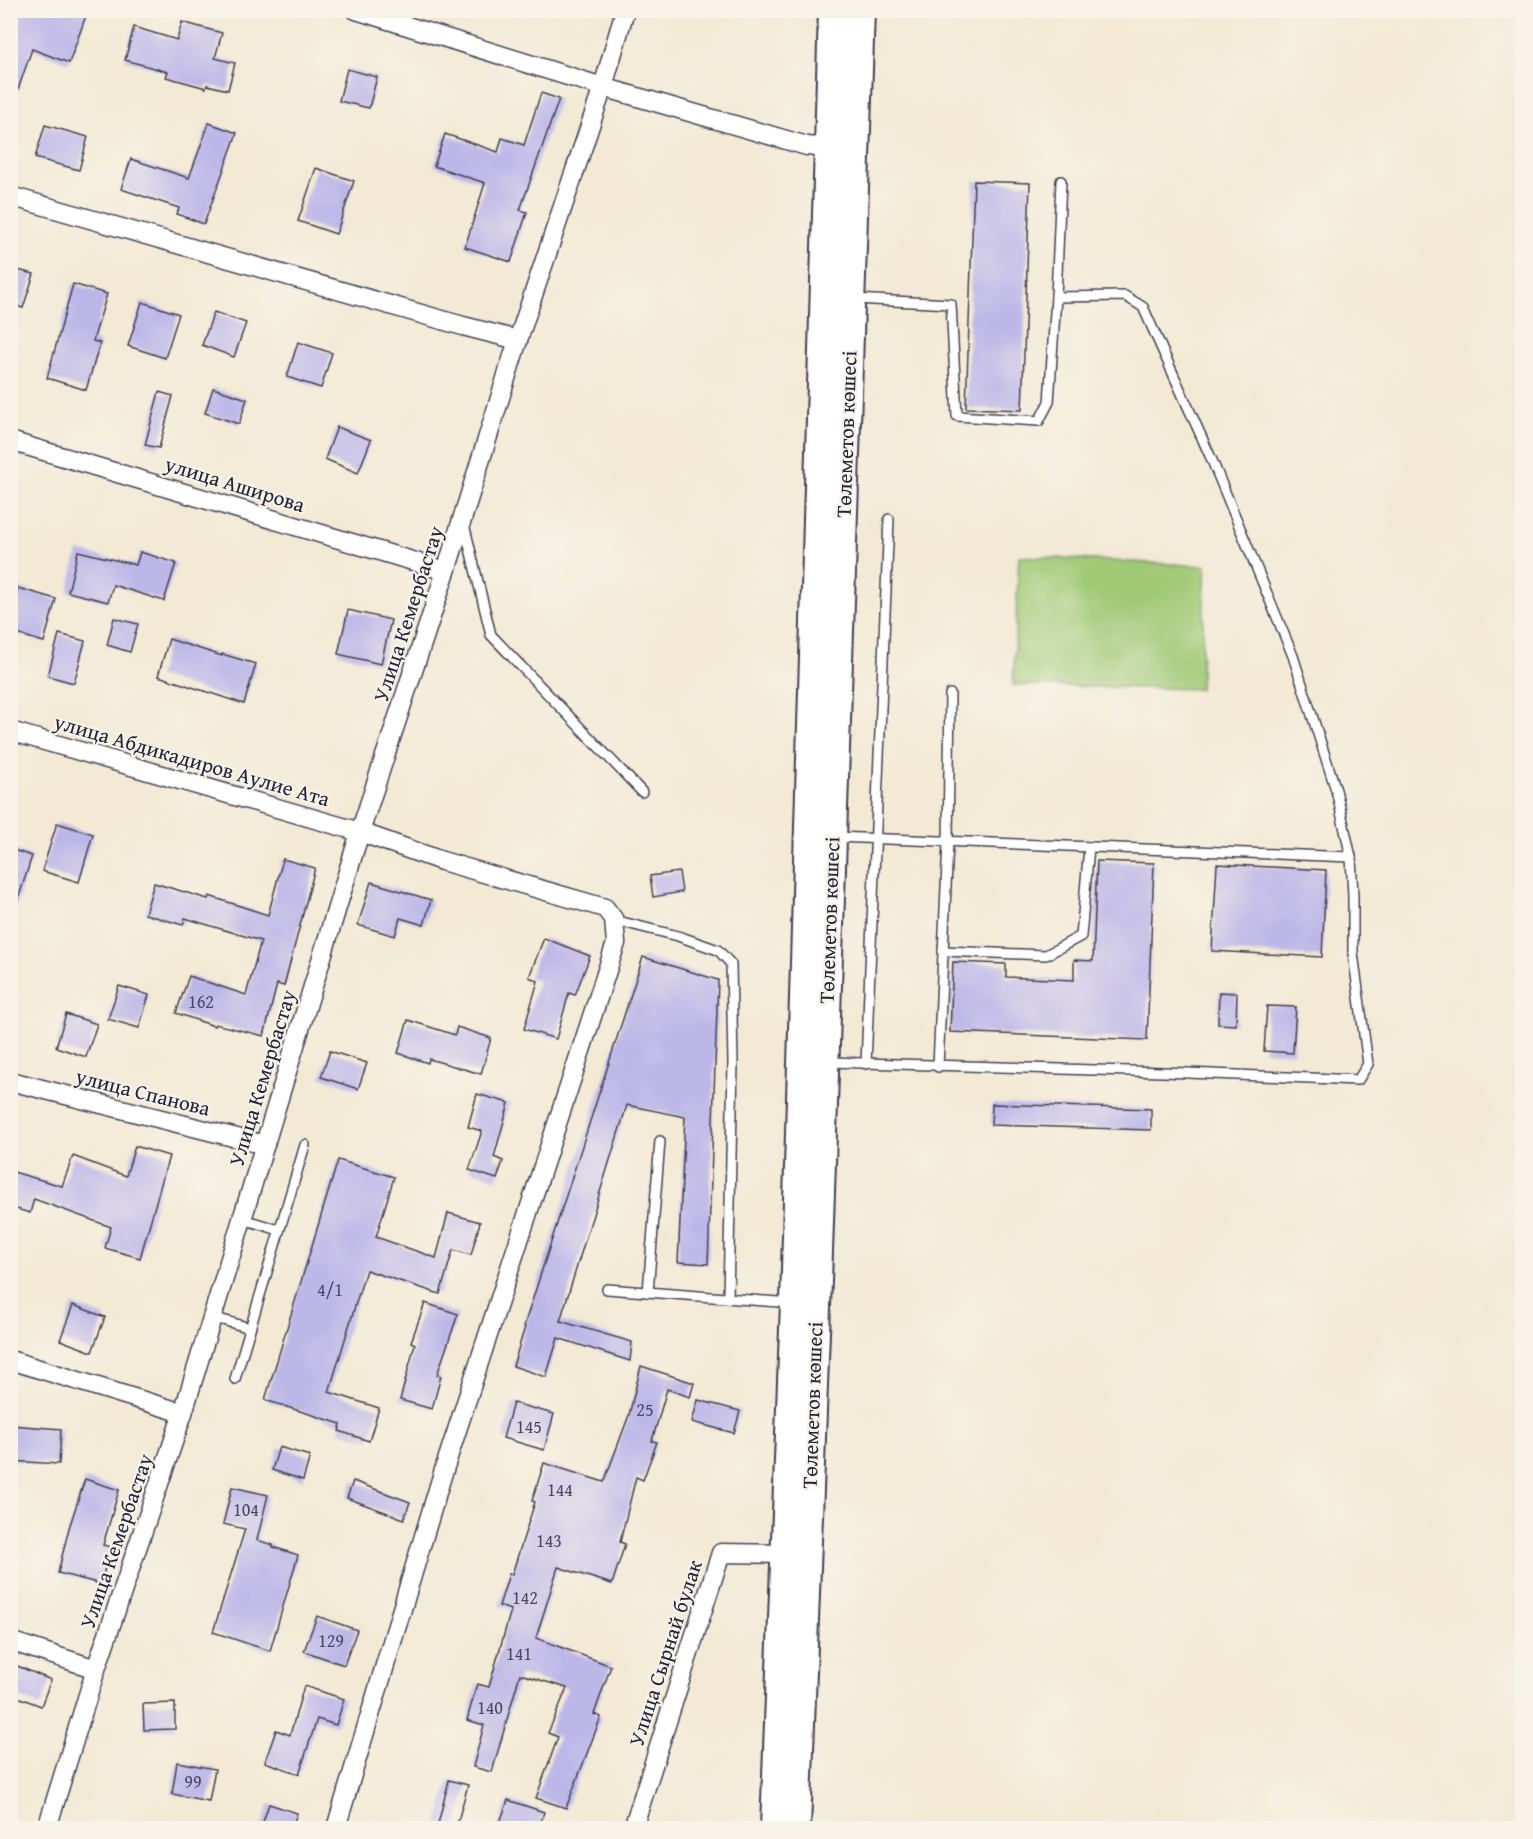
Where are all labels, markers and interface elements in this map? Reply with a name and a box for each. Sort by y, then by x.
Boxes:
street label: Төлеметов көшесі [828,350,864,518]
street label: улица Аширова [160,448,309,520]
street label: Улица Кемербастау [365,522,451,706]
street label: улица Абдикадиров Аулие Ата [50,705,333,814]
street label: Төлеметов көшесі [811,836,847,1004]
street label: Улица Кемербастау [220,986,304,1170]
house number: 162 [188,988,214,1015]
street label: улица Спанова [71,1060,214,1124]
house number: 4/1 [317,1276,343,1303]
street label: Төлеметов көшесі [794,1321,830,1489]
house number: 25 [636,1396,654,1423]
house number: 145 [516,1413,542,1440]
street label: Улица Кемербастау [72,1449,161,1633]
house number: 144 [547,1476,573,1503]
house number: 104 [233,1496,259,1523]
house number: 143 [536,1527,562,1554]
street label: Улица Сырнай булак [620,1556,710,1750]
house number: 142 [512,1584,538,1611]
house number: 129 [318,1627,344,1654]
house number: 141 [506,1640,532,1667]
house number: 140 [477,1694,503,1721]
house number: 99 [184,1768,202,1795]

